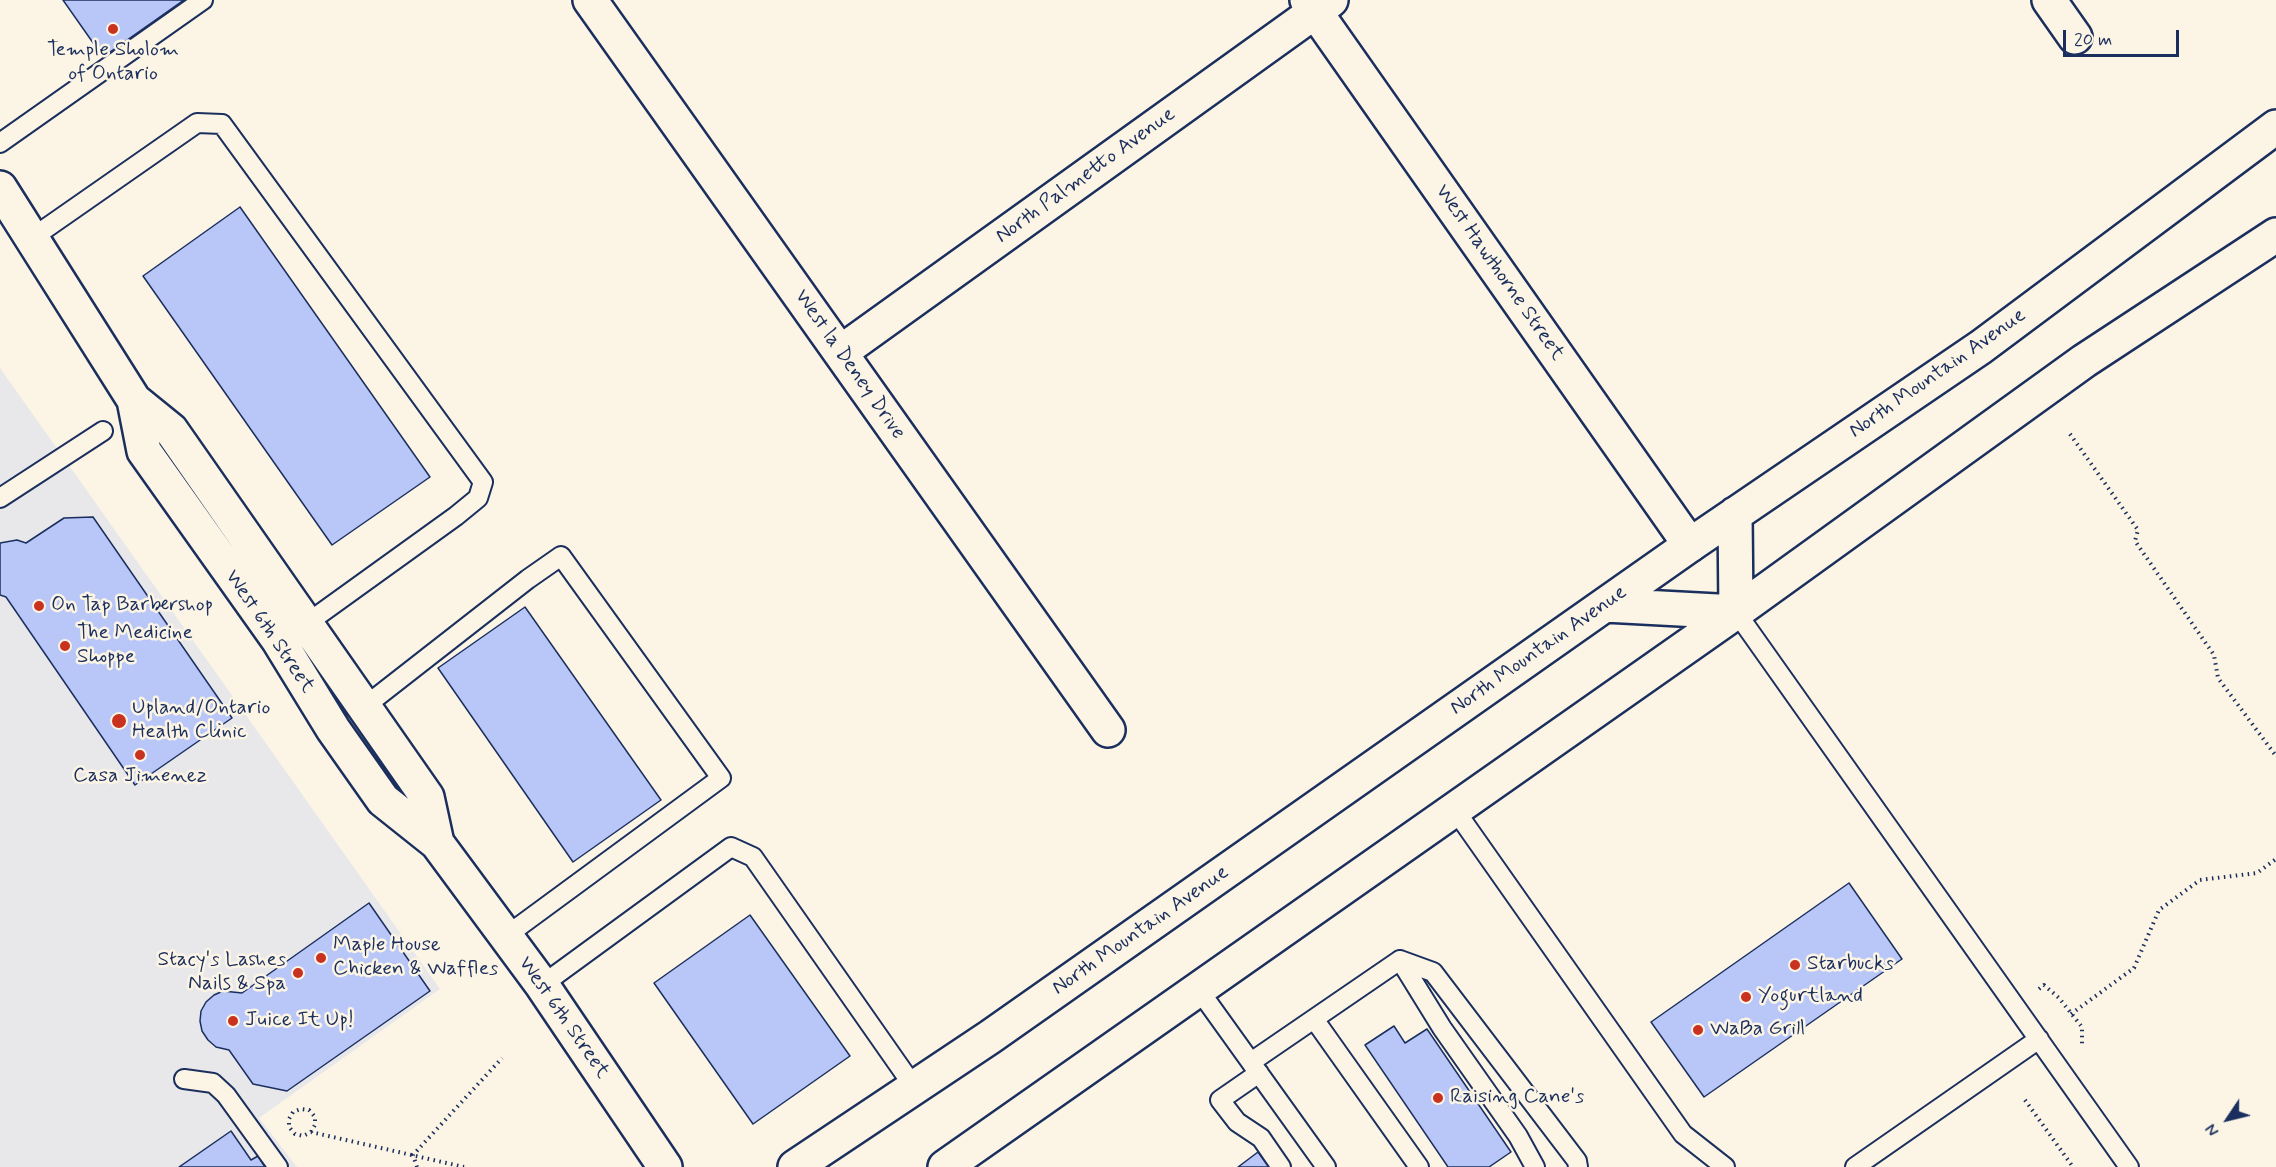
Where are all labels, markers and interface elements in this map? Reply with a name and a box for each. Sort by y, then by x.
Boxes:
scale bar [2066,18,2182,56]
marker: Temple Sholom of Ontario [106,22,120,36]
text: 20 m [2074,28,2112,52]
place label: Temple Sholom of Ontario [47,38,179,88]
street label: North Palmetto Avenue [991,102,1181,250]
street label: West Hawthorne Street [1429,180,1569,366]
street label: West la Deney Drive [788,285,910,445]
street label: North Mountain Avenue [1845,303,2031,445]
street label: West 6th Street [219,566,319,698]
street label: North Mountain Avenue [1446,580,1632,722]
place label: On Tap Barbershop [51,593,213,619]
marker: On Tap Barbershop [32,599,46,613]
place label: The Medicine Shoppe [77,621,193,671]
marker: The Medicine Shoppe [58,639,72,653]
place label: Upland/Ontario Health Clinic [132,696,270,746]
marker: Upland/Ontario Health Clinic [110,712,128,730]
marker: Casa Jimenez [133,748,147,762]
place label: Casa Jimenez [73,764,207,790]
street label: North Mountain Avenue [1048,860,1234,1002]
place label: Maple House Chicken & Waffles [333,933,498,983]
place label: Stacy's Lashes Nails & Spa [158,948,286,998]
marker: Maple House Chicken & Waffles [314,951,328,965]
street label: West 6th Street [512,952,614,1084]
place label: Starbucks [1807,952,1894,978]
marker: Starbucks [1788,958,1802,972]
marker: Stacy's Lashes Nails & Spa [291,966,305,980]
place label: Yogurtland [1758,984,1863,1010]
marker: Yogurtland [1739,990,1753,1004]
place label: Juice It Up! [245,1008,354,1034]
marker: Juice It Up! [226,1014,240,1028]
place label: WaBa Grill [1710,1017,1805,1043]
marker: WaBa Grill [1691,1023,1705,1037]
place label: Raising Cane's [1450,1085,1584,1111]
north arrow [2198,1089,2258,1149]
marker: Raising Cane's [1431,1091,1445,1105]
text: N [2201,1119,2225,1140]

